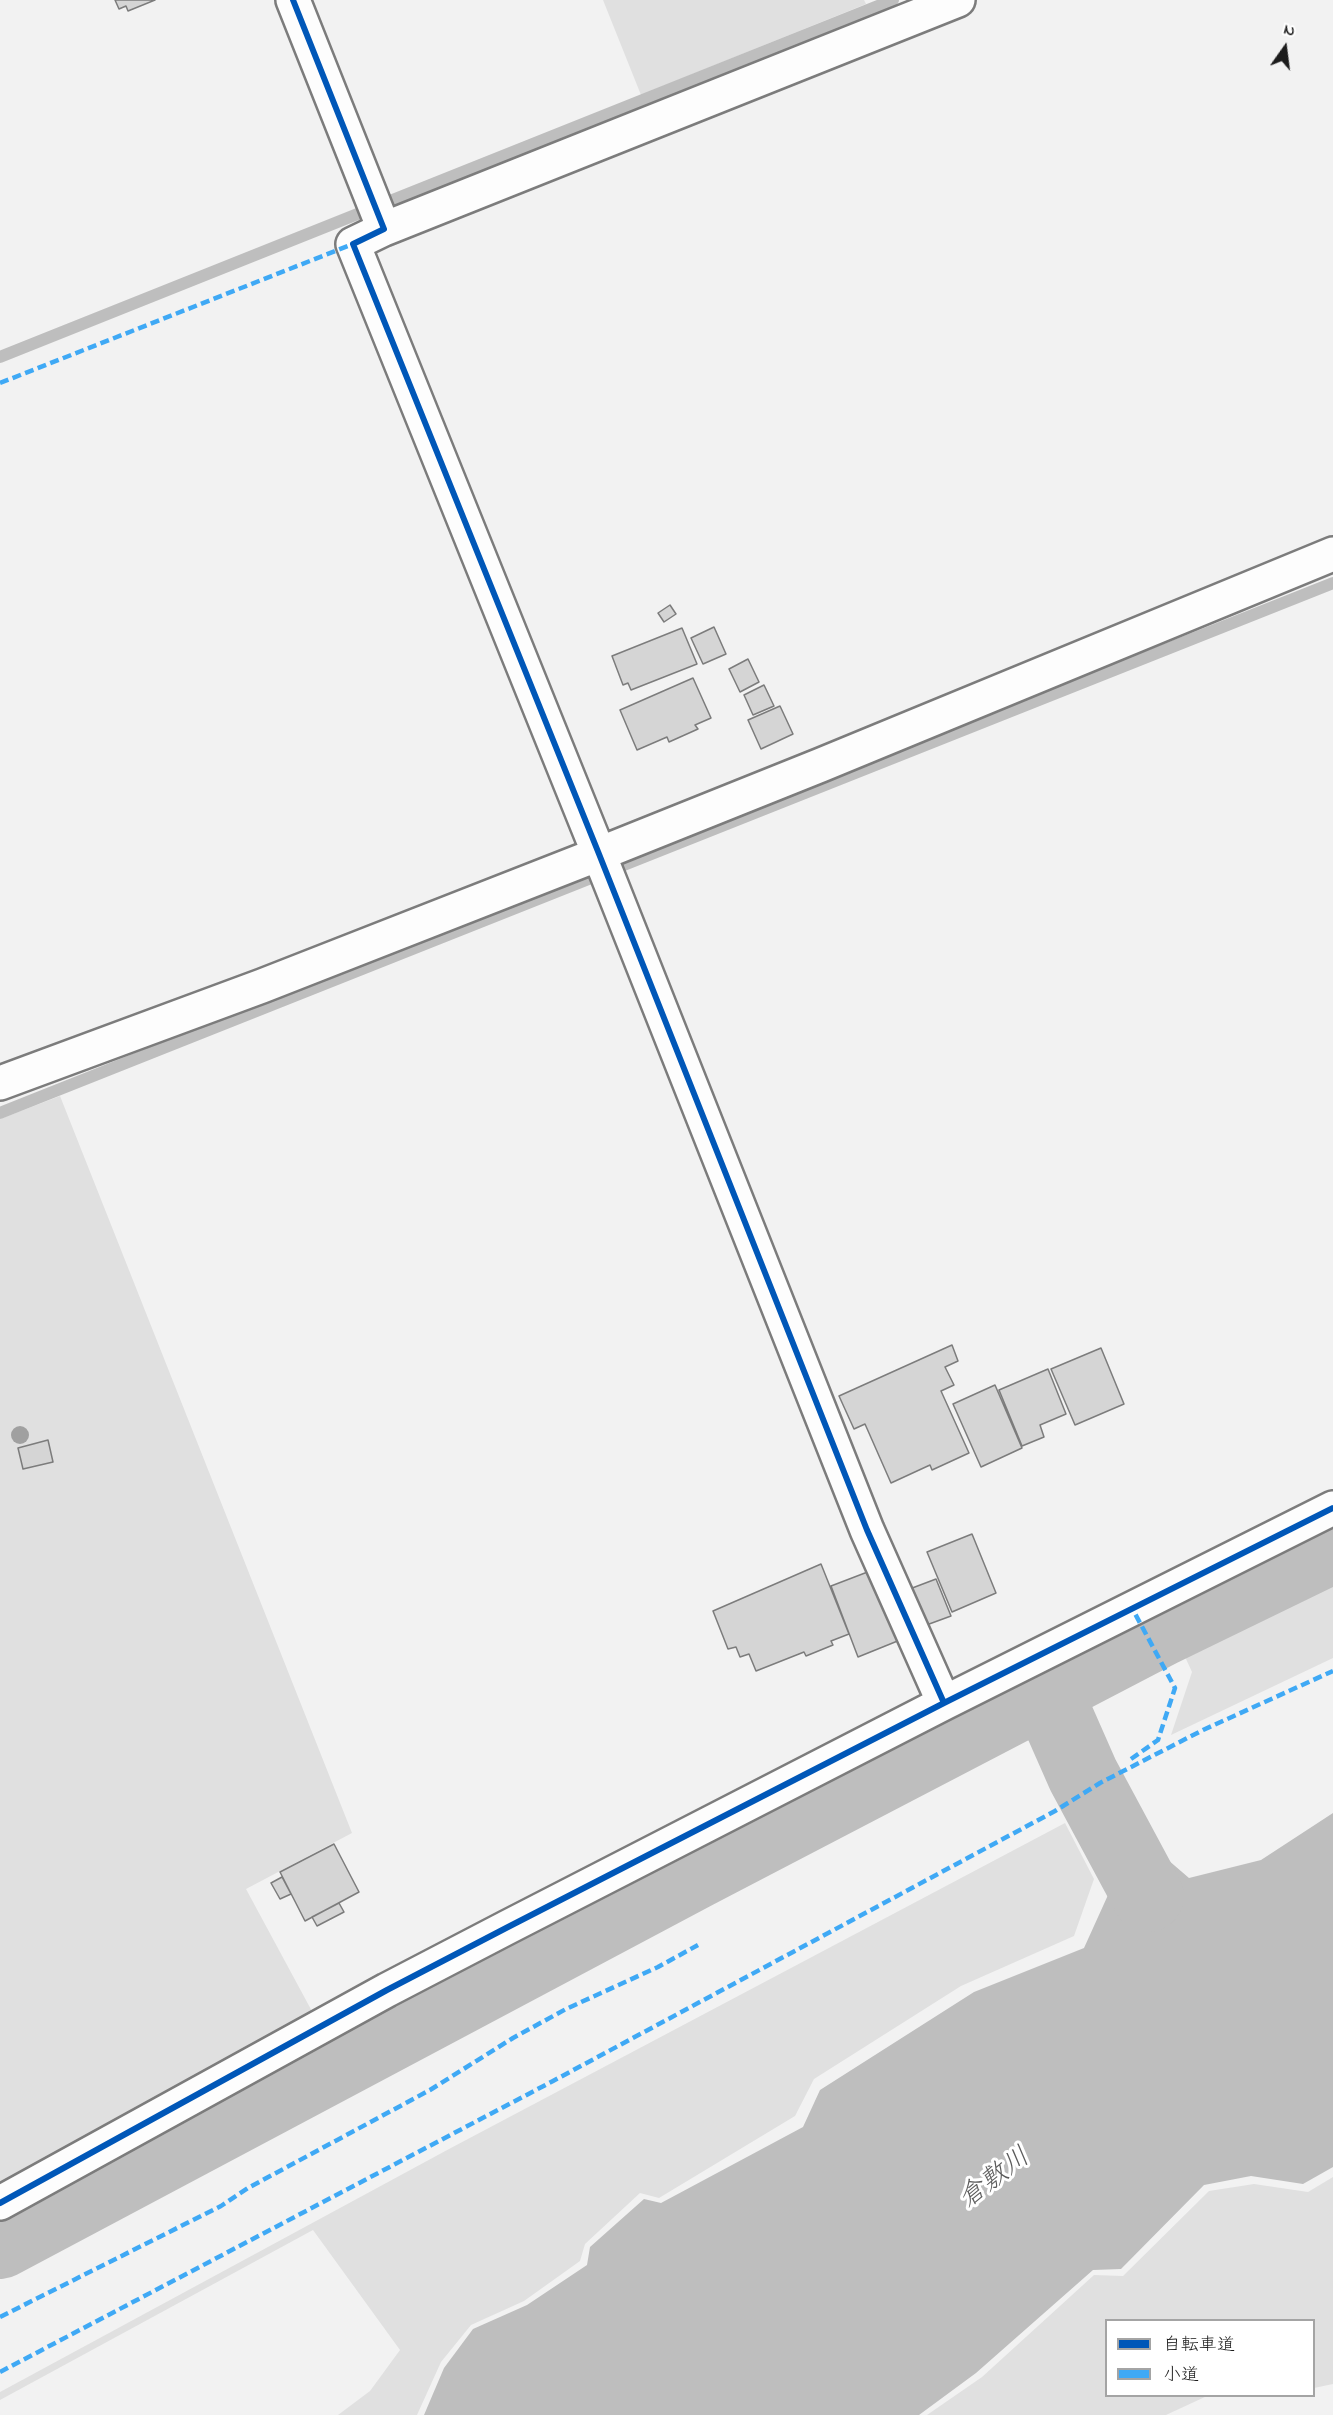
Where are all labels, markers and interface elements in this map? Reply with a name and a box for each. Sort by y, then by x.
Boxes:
north arrow [1255,18,1315,78]
text: N [1281,18,1298,43]
water label: 倉敷川 [954,2143,1038,2217]
legend [1105,2319,1315,2397]
text: 自転車道 [1163,2333,1235,2359]
text: 小道 [1163,2363,1199,2389]

